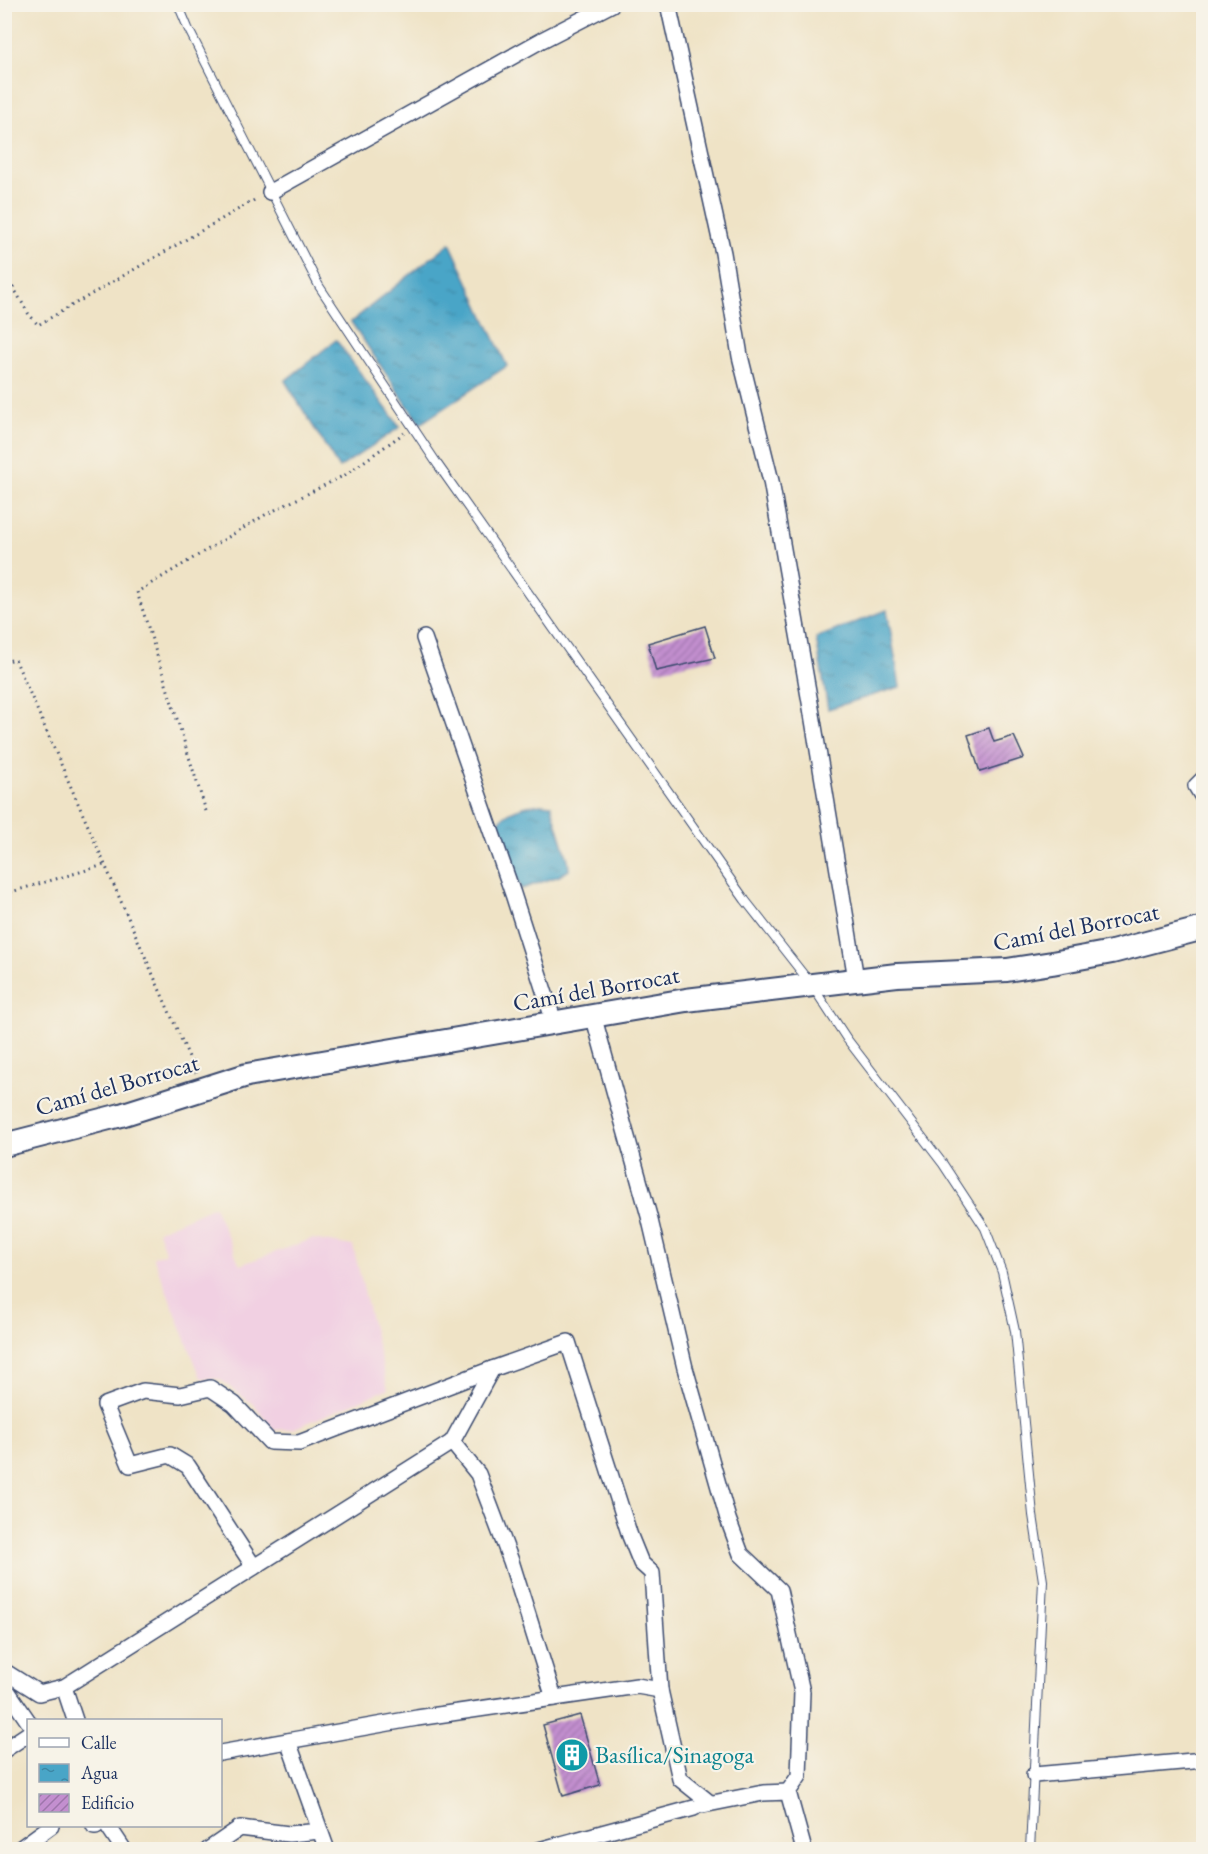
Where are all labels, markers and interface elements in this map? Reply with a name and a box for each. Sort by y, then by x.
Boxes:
street label: Camí del Borrocat [990,895,1162,958]
street label: Camí del Borrocat [510,959,682,1018]
street label: Camí del Borrocat [32,1046,203,1123]
legend [27,1719,222,1827]
text: Calle [81,1731,117,1754]
building icon: Basílica/Sinagoga [554,1737,590,1773]
place label: Basílica/Sinagoga [595,1739,755,1770]
text: Agua [80,1761,119,1784]
text: Edificio [81,1791,134,1814]

